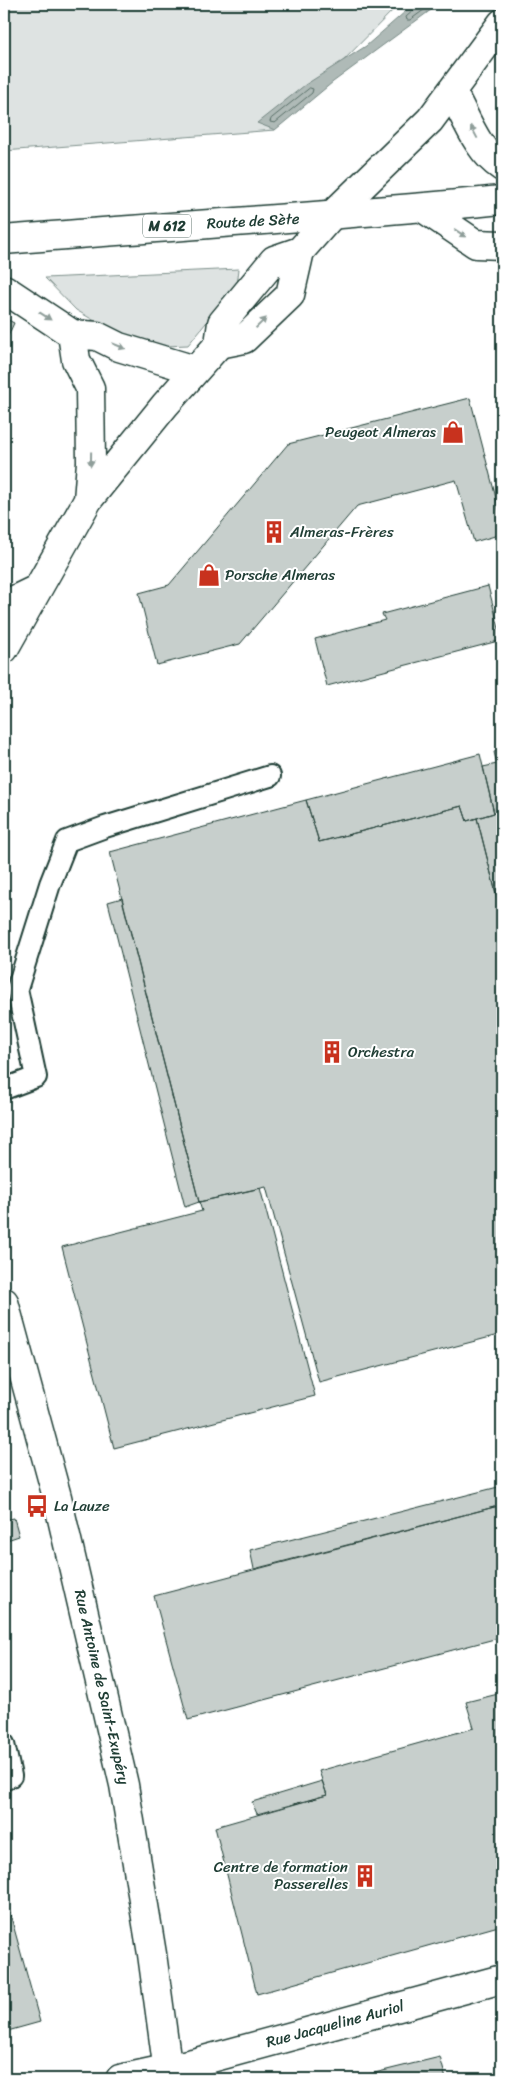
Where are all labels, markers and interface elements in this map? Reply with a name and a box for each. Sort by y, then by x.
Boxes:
one-way arrow [469,125,478,139]
street label: Route de Sète [206,206,300,236]
road number: M 612 [143,215,191,238]
one-way arrow [453,228,467,238]
one-way arrow [38,311,51,320]
one-way arrow [255,317,267,329]
one-way arrow [112,343,126,351]
place label: Peugeot Almeras [325,419,437,445]
shop icon: Peugeot Almeras [440,419,466,445]
one-way arrow [87,452,95,468]
building icon: Almeras-Frères [261,519,287,545]
place label: Almeras-Frères [289,519,394,545]
shop icon: Porsche Almeras [196,562,222,588]
place label: Porsche Almeras [225,562,335,588]
building icon: Orchestra [319,1039,345,1065]
place label: Orchestra [348,1039,415,1065]
bus stop icon: La Lauze [24,1493,50,1519]
place label: La Lauze [54,1493,110,1519]
street label: Rue Antoine de Saint-Exupéry [67,1587,137,1787]
place label: Centre de formation Passerelles [214,1854,349,1897]
building icon: Centre de formation Passerelles [352,1863,378,1889]
street label: Rue Jacqueline Auriol [263,1993,408,2055]

